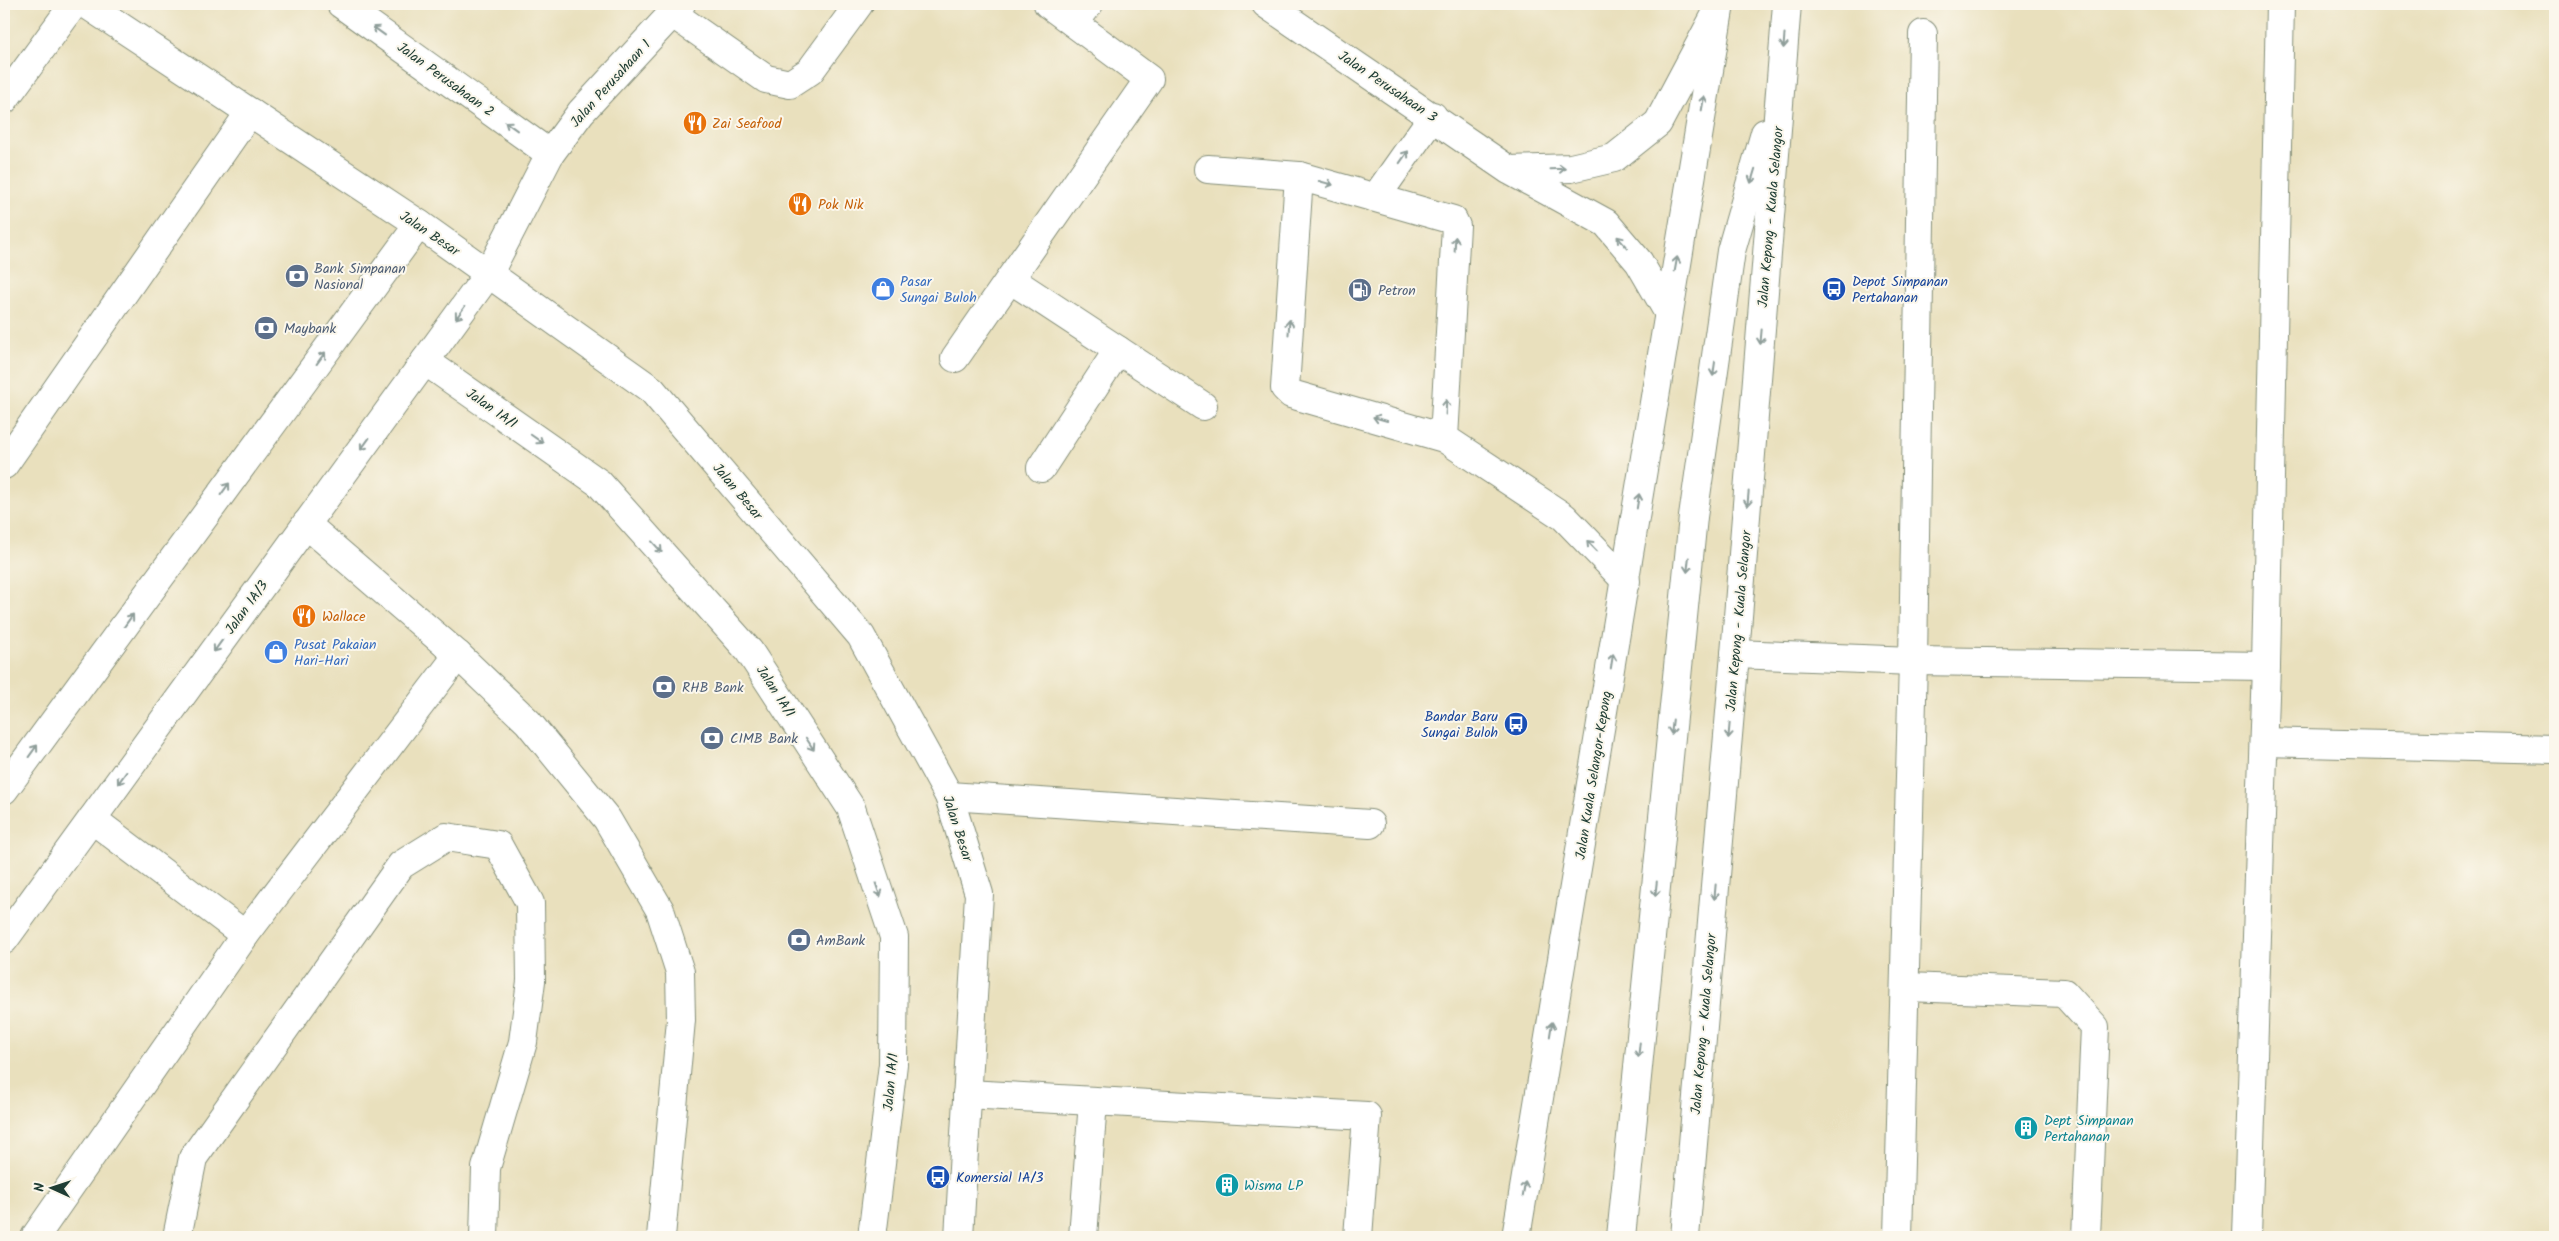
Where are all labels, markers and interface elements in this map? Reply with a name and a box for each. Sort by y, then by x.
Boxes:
one-way arrow [372,26,386,36]
one-way arrow [1780,33,1789,49]
street label: Jalan Perusahaan 1 [565,35,656,133]
street label: Jalan Perusahaan 2 [392,37,499,123]
street label: Jalan Perusahaan 3 [1333,45,1442,128]
one-way arrow [1699,96,1709,112]
restaurant icon: Zai Seafood [682,110,708,136]
place label: Zai Seafood [712,113,782,135]
one-way arrow [504,121,518,131]
street label: Jalan Kepong - Kuala Selangor [1752,124,1790,308]
one-way arrow [1399,150,1409,164]
one-way arrow [1549,164,1565,174]
one-way arrow [1747,168,1757,184]
one-way arrow [1318,179,1334,189]
restaurant icon: Pok Nik [787,191,813,217]
place label: Pok Nik [818,194,864,216]
street label: Jalan Besar [395,206,465,263]
one-way arrow [1617,236,1628,249]
one-way arrow [1450,237,1459,253]
one-way arrow [1672,256,1682,272]
place label: Bank Simpanan Nasional [314,258,406,296]
bank icon: Bank Simpanan Nasional [284,263,310,289]
place label: Pasar Sungai Buloh [900,271,977,309]
place label: Depot Simpanan Pertahanan [1852,271,1948,309]
shop icon: Pasar Sungai Buloh [870,276,896,302]
bus stop icon: Depot Simpanan Pertahanan [1821,276,1847,302]
fuel station icon: Petron [1347,277,1373,303]
place label: Petron [1378,280,1416,302]
one-way arrow [455,306,465,320]
bank icon: Maybank [253,315,279,341]
place label: Maybank [284,318,337,340]
one-way arrow [1285,319,1294,335]
one-way arrow [1756,329,1766,345]
one-way arrow [316,351,326,365]
one-way arrow [1708,361,1718,377]
street label: Jalan 1A/1 [461,383,522,435]
one-way arrow [1441,399,1450,415]
one-way arrow [1373,414,1389,424]
one-way arrow [529,434,543,444]
one-way arrow [359,437,370,450]
street label: Jalan Besar [707,458,769,526]
one-way arrow [220,482,230,496]
one-way arrow [1743,491,1753,507]
one-way arrow [1634,493,1644,509]
street label: Jalan Kepong - Kuala Selangor [1720,528,1758,712]
one-way arrow [1586,540,1598,552]
one-way arrow [651,541,662,554]
one-way arrow [1683,557,1693,573]
street label: Jalan 1A/3 [220,576,274,639]
restaurant icon: Wallace [291,603,317,629]
place label: Wallace [322,606,366,628]
one-way arrow [124,613,134,627]
place label: Pusat Pakaian Hari-Hari [294,634,377,672]
one-way arrow [213,639,223,653]
shop icon: Pusat Pakaian Hari-Hari [263,639,289,665]
one-way arrow [1608,654,1618,670]
street label: Jalan 1A/1 [750,661,800,722]
bank icon: RHB Bank [651,674,677,700]
place label: RHB Bank [682,677,744,699]
street label: Jalan Kuala Selangor-Kepong [1570,689,1618,861]
place label: Bandar Baru Sungai Buloh [1421,706,1498,744]
bus stop icon: Bandar Baru Sungai Buloh [1503,711,1529,737]
one-way arrow [1667,719,1677,735]
one-way arrow [1724,722,1734,738]
bank icon: CIMB Bank [699,725,725,751]
place label: CIMB Bank [730,728,798,750]
one-way arrow [805,736,815,750]
one-way arrow [27,745,38,758]
one-way arrow [117,771,127,785]
street label: Jalan Besar [936,792,979,866]
one-way arrow [1651,880,1660,896]
one-way arrow [874,881,884,897]
one-way arrow [1710,884,1720,900]
bank icon: AmBank [786,927,812,953]
place label: AmBank [816,930,866,952]
street label: Jalan Kepong - Kuala Selangor [1685,931,1723,1115]
one-way arrow [1546,1021,1556,1037]
one-way arrow [1635,1042,1644,1058]
street label: Jalan 1A/1 [877,1052,905,1112]
place label: Dept Simpanan Pertahanan [2044,1110,2134,1148]
building icon: Dept Simpanan Pertahanan [2013,1115,2039,1141]
north arrow [28,1164,78,1214]
bus stop icon: Komersial 1A/3 [925,1164,951,1190]
place label: Komersial 1A/3 [956,1167,1043,1189]
building icon: Wisma LP [1214,1172,1240,1198]
place label: Wisma LP [1244,1175,1303,1197]
text: N [29,1182,51,1192]
one-way arrow [1519,1182,1529,1198]

